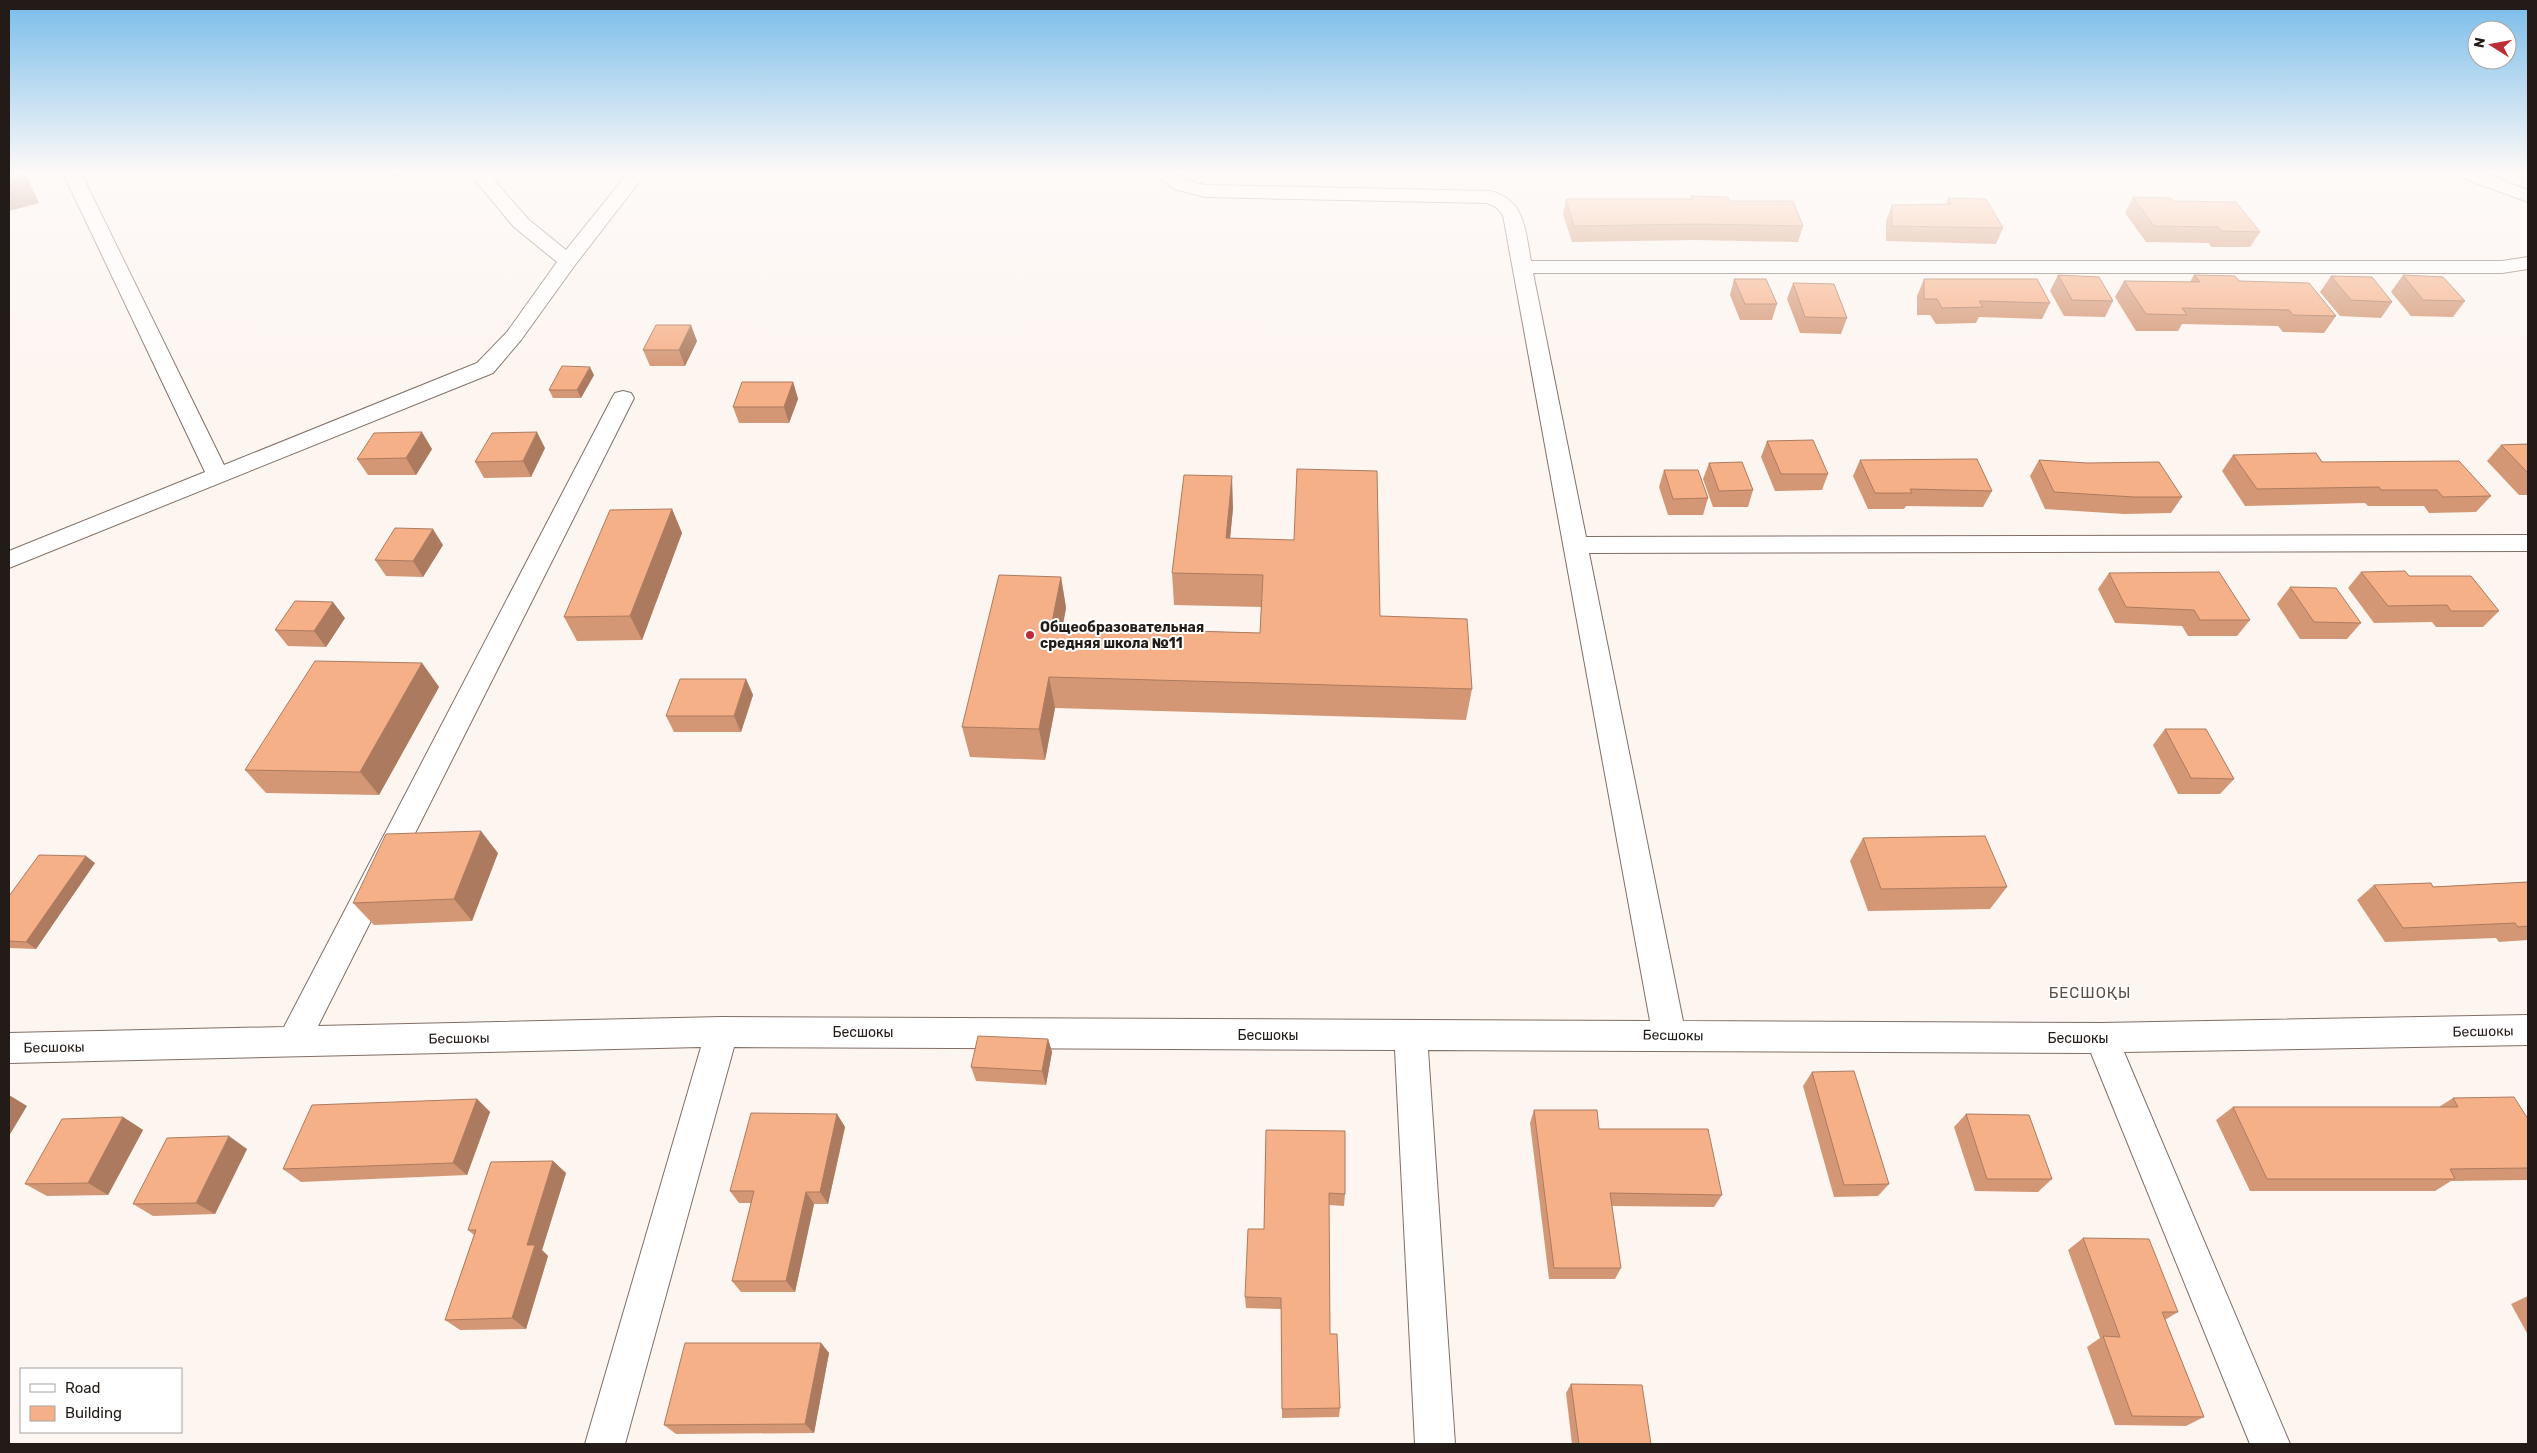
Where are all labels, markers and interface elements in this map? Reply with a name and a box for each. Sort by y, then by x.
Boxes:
north arrow [2467,20,2517,70]
text: N [2470,36,2489,49]
place label: Общеобразовательная средняя школа №11 [1040,619,1204,652]
marker: Общеобразовательная средняя школа №11 [1024,629,1036,641]
district label: БЕСШОҚЫ [2049,984,2131,1002]
street label: Бесшокы [2452,1022,2514,1041]
street label: Бесшокы [833,1024,894,1041]
street label: Бесшокы [1642,1026,1704,1045]
street label: Бесшокы [1238,1027,1299,1044]
street label: Бесшокы [428,1029,490,1048]
street label: Бесшокы [2048,1030,2109,1047]
street label: Бесшокы [23,1038,85,1057]
legend [20,1368,182,1433]
text: Road [65,1379,101,1397]
text: Building [65,1404,122,1422]

